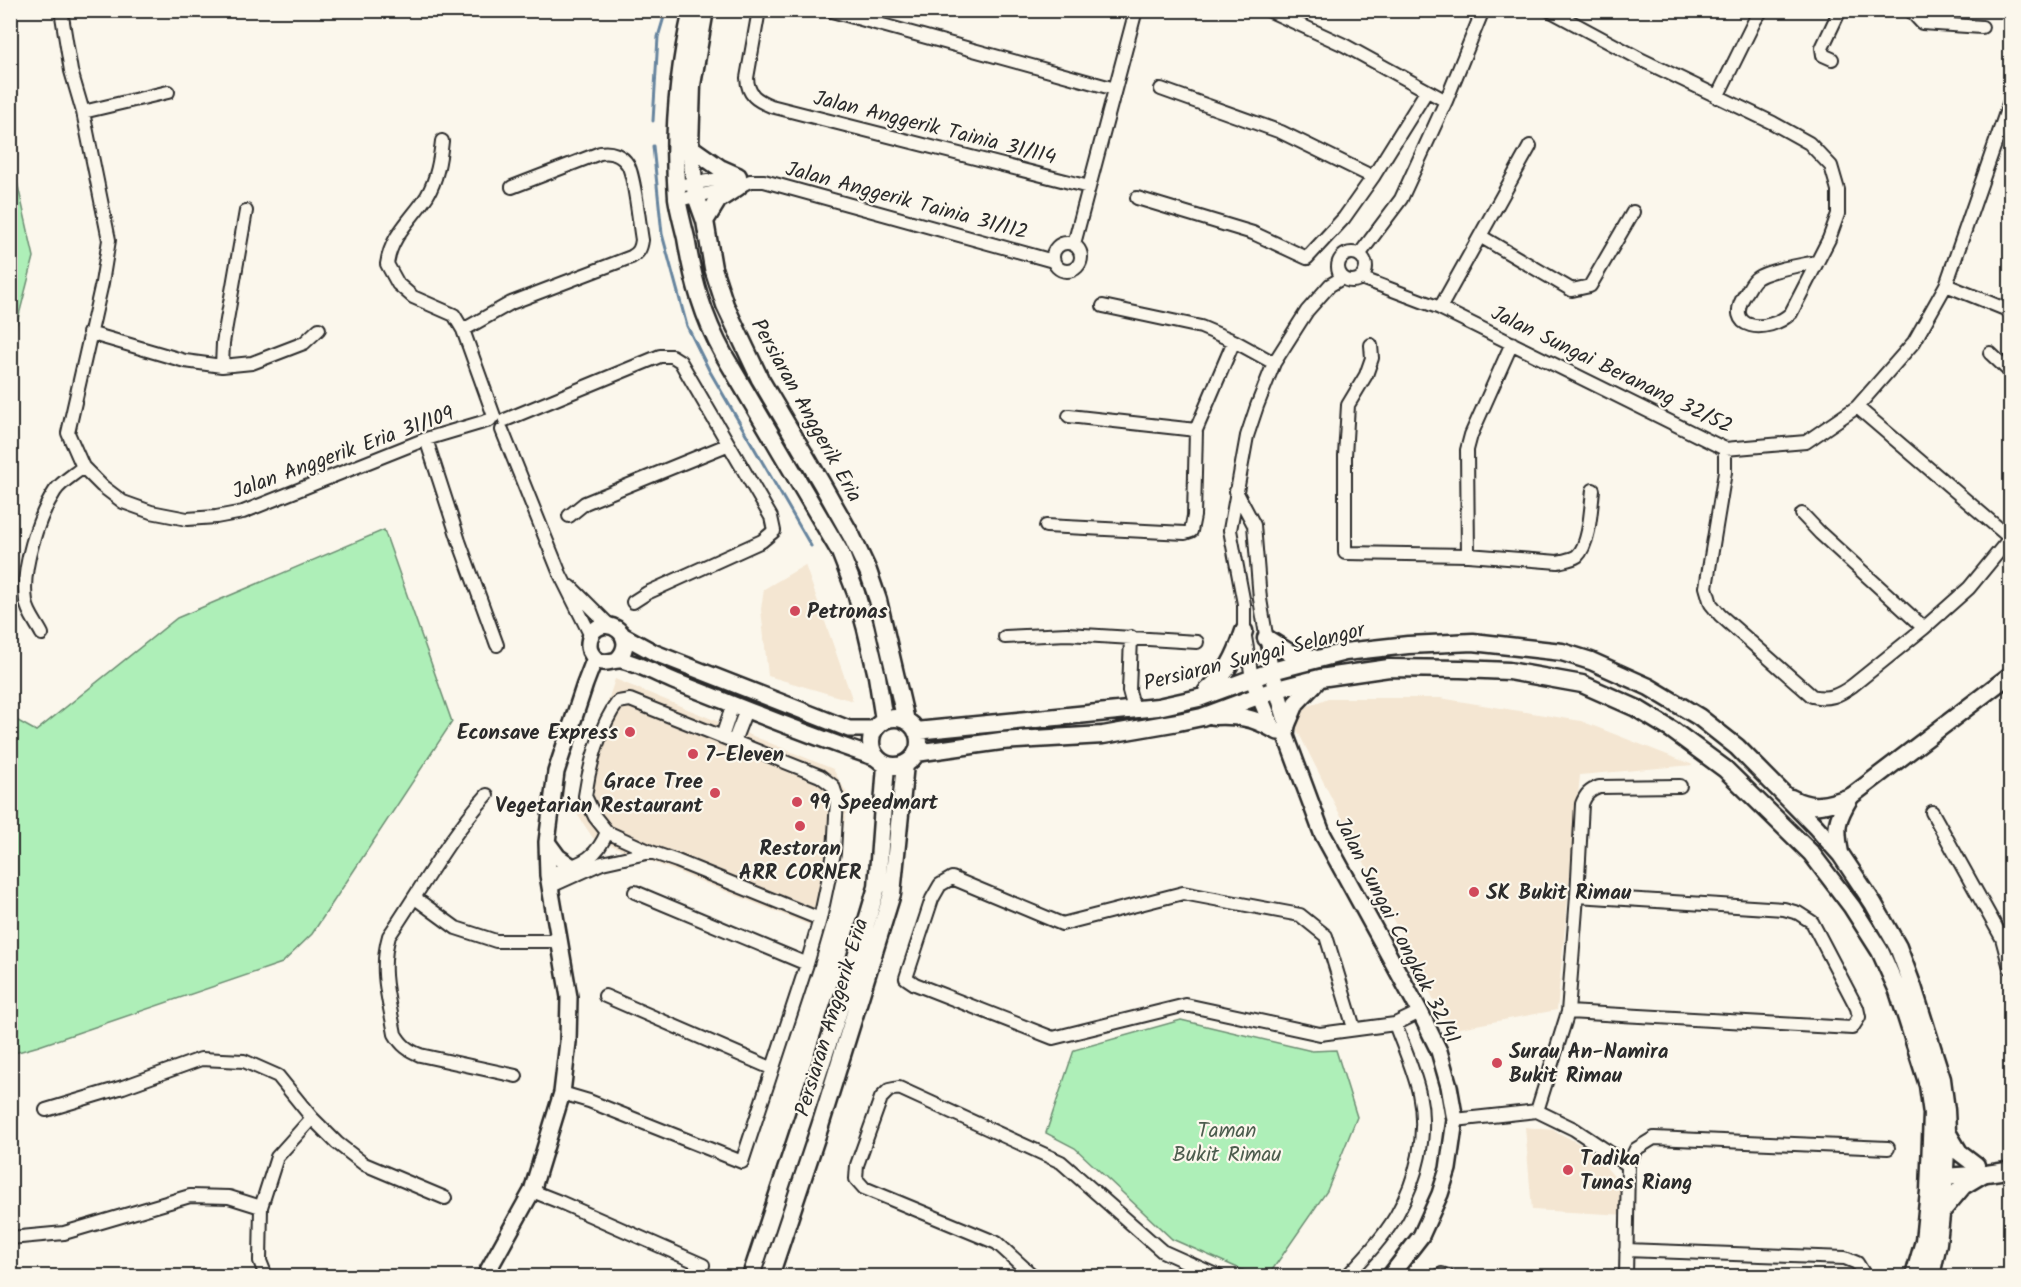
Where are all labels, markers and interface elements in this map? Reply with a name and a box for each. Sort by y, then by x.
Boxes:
street label: Jalan Anggerik Tainia 31/114 [810,82,1060,175]
street label: Jalan Anggerik Tainia 31/112 [782,153,1032,250]
street label: Jalan Sungai Beranang 32/52 [1485,297,1738,443]
street label: Persiaran Anggerik Eria [741,313,870,509]
street label: Jalan Anggerik Eria 31/109 [228,398,459,509]
place label: Petronas [807,596,888,629]
marker: Petronas [788,604,802,618]
street label: Persiaran Sungai Selangor [1140,614,1369,701]
place label: Econsave Express [457,717,618,750]
marker: Econsave Express [623,725,637,739]
place label: 7-Eleven [705,739,784,772]
marker: 7-Eleven [686,747,700,761]
place label: Grace Tree Vegetarian Restaurant [495,766,704,823]
marker: Grace Tree Vegetarian Restaurant [708,786,722,800]
place label: 99 Speedmart [809,787,939,820]
marker: 99 Speedmart [790,795,804,809]
street label: Jalan Sungai Congkak 32/41 [1325,811,1468,1050]
marker: Restoran ARR CORNER [793,819,807,833]
place label: Restoran ARR CORNER [739,833,862,890]
place label: SK Bukit Rimau [1486,877,1632,910]
marker: SK Bukit Rimau [1467,885,1481,899]
street label: Persiaran Anggerik Eria [787,914,878,1121]
place label: Surau An-Namira Bukit Rimau [1509,1036,1669,1093]
marker: Surau An-Namira Bukit Rimau [1490,1056,1504,1070]
park label: Taman Bukit Rimau [1173,1115,1281,1172]
place label: Tadika Tunas Riang [1580,1143,1692,1200]
marker: Tadika Tunas Riang [1561,1163,1575,1177]

